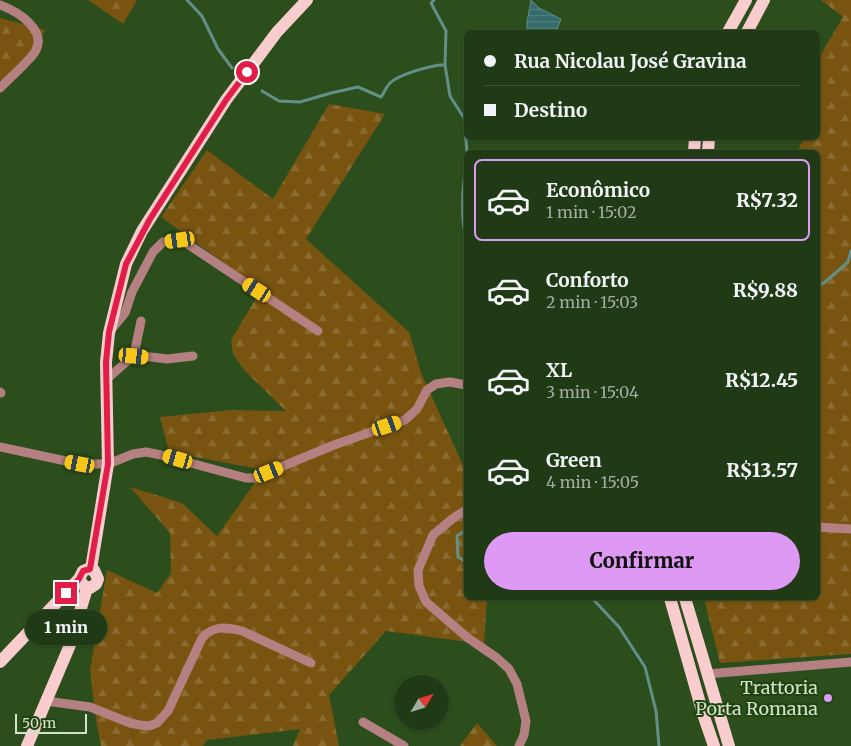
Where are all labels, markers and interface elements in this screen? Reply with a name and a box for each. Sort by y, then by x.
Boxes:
text: Rua Nicolau José Gravina [514,49,747,73]
route start [236,61,258,83]
text: Destino [514,98,587,122]
icon: car [486,178,531,223]
text: Econômico [546,178,650,202]
text: R$7.32 [736,188,798,212]
text: 1 min · 15:02 [546,202,636,222]
car [164,230,195,250]
icon: car [486,268,531,313]
text: Conforto [546,268,629,292]
car [240,276,273,304]
text: R$9.88 [733,278,798,302]
text: 2 min · 15:03 [546,292,638,312]
car [118,347,149,365]
icon: car [486,358,531,403]
text: XL [546,358,572,382]
text: R$12.45 [725,368,798,392]
text: 3 min · 15:04 [546,382,639,402]
car [370,414,403,438]
car [161,448,194,470]
icon: car [486,448,531,493]
text: Green [546,448,602,472]
car [63,454,96,474]
text: R$13.57 [726,458,798,482]
car [252,459,285,485]
text: 4 min · 15:05 [546,472,639,492]
button: Confirmar [484,532,800,590]
route end [55,582,77,604]
callout: 1 min [25,610,107,646]
text: 1 min [44,617,88,637]
north arrow [394,675,449,730]
map controls [394,675,449,730]
place label: Trattoria Porta Romana [695,676,818,720]
marker: Trattoria Porta Romana [822,692,834,704]
scale bar [15,711,88,734]
text: 50 m [22,714,56,732]

